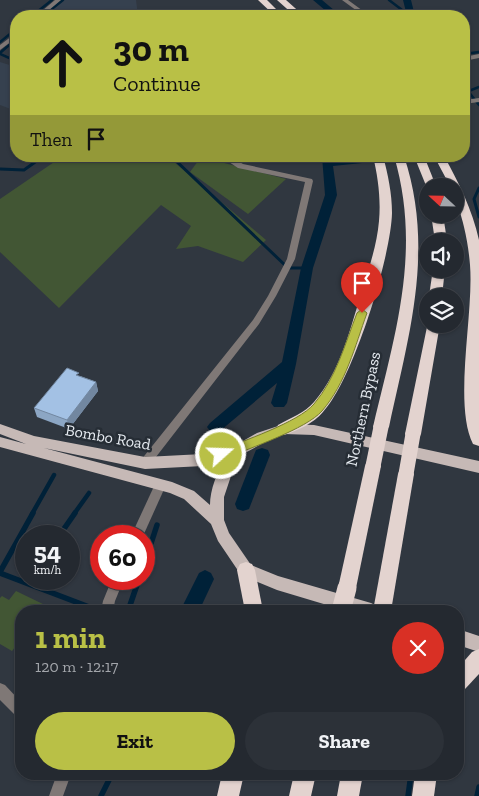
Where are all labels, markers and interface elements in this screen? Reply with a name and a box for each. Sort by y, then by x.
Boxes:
text: 30 m [113,28,189,70]
icon: ahead [30,30,95,95]
text: Continue [113,70,201,97]
icon: arrive [82,125,110,153]
text: Then [30,128,72,151]
north arrow [419,178,464,222]
map controls [419,178,464,333]
button: sound [419,233,464,278]
pin [341,262,383,313]
icon: arrive [348,269,376,297]
button: layers [419,288,464,333]
street label: Northern Bypass [342,350,384,468]
street label: Bombo Road [64,420,152,454]
position arrow [194,427,246,479]
speed limit sign: 60 [90,525,155,590]
text: 54 [34,536,61,566]
text: km/h [34,563,61,577]
text: 1 min [35,620,106,656]
button: close [392,622,444,674]
text: 120 m · 12:17 [35,657,118,676]
button: Exit [35,712,235,770]
button: Share [245,712,444,770]

